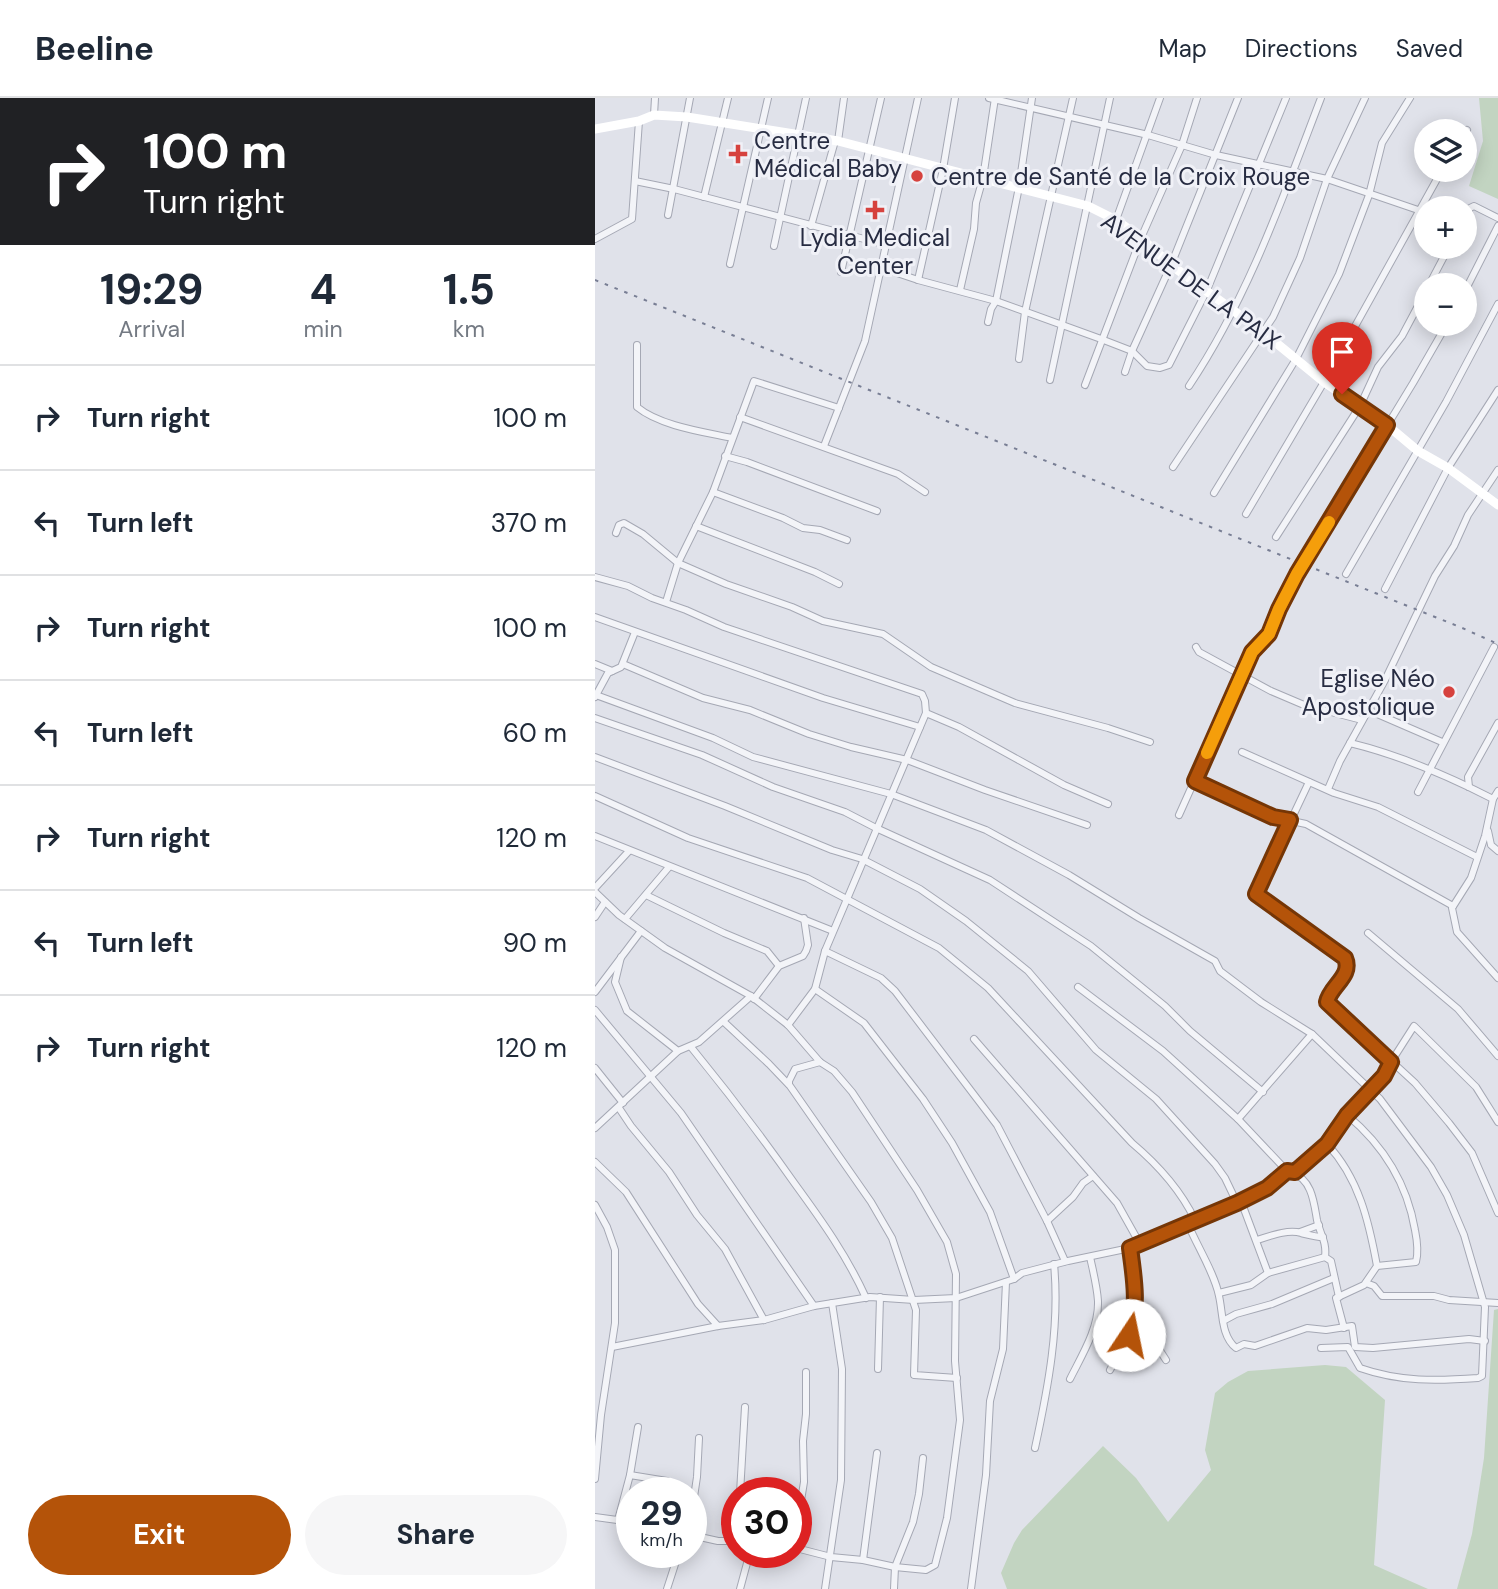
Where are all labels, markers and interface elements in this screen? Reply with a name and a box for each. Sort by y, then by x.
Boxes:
text: Beeline [35,27,154,70]
text: Map [1159,33,1207,64]
text: Directions [1245,33,1358,64]
text: Saved [1396,33,1463,64]
text: 100 m [143,119,287,183]
map controls [1414,119,1477,336]
button: layers [1414,119,1477,182]
place label: Centre Médical Baby [754,125,902,184]
icon: right [28,126,119,217]
marker: Centre Médical Baby [728,144,748,164]
place label: Centre de Santé de la Croix Rouge [931,161,1310,192]
marker: Centre de Santé de la Croix Rouge [909,168,925,184]
text: Turn right [143,181,285,223]
button: + [1414,196,1477,259]
marker: Lydia Medical Center [865,200,885,220]
street label: AVENUE DE LA PAIX [1095,205,1287,357]
place label: Lydia Medical Center [800,222,950,281]
text: 19:29 [100,262,203,317]
text: 4 [310,262,337,317]
text: 1.5 [443,262,495,317]
button: − [1414,273,1477,336]
text: Arrival [118,314,185,344]
text: min [304,314,343,344]
text: km [453,314,485,344]
pin [1312,322,1372,394]
icon: arrive [1323,333,1361,371]
icon: right [28,399,66,437]
text: Turn right [87,401,211,435]
text: 100 m [493,401,567,435]
icon: left [28,504,66,542]
text: Turn left [87,506,194,540]
text: 370 m [491,506,567,540]
icon: right [28,609,66,647]
text: Turn right [87,611,211,645]
text: 100 m [493,611,567,645]
place label: Eglise Néo Apostolique [1301,663,1435,722]
marker: Eglise Néo Apostolique [1441,684,1457,700]
icon: left [28,714,66,752]
text: Turn left [87,716,194,750]
text: 60 m [503,716,567,750]
icon: right [28,819,66,857]
text: Turn right [87,821,211,855]
text: 120 m [496,821,567,855]
icon: left [28,924,66,962]
text: Turn left [87,926,194,960]
text: 90 m [503,926,567,960]
icon: right [28,1029,66,1067]
text: Turn right [87,1031,211,1065]
text: 120 m [496,1031,567,1065]
position arrow [1092,1298,1166,1372]
speed limit sign: 30 [721,1477,812,1568]
text: 29 [640,1490,683,1536]
button: Exit [28,1495,291,1575]
button: Share [305,1495,567,1575]
text: km/h [640,1528,683,1552]

